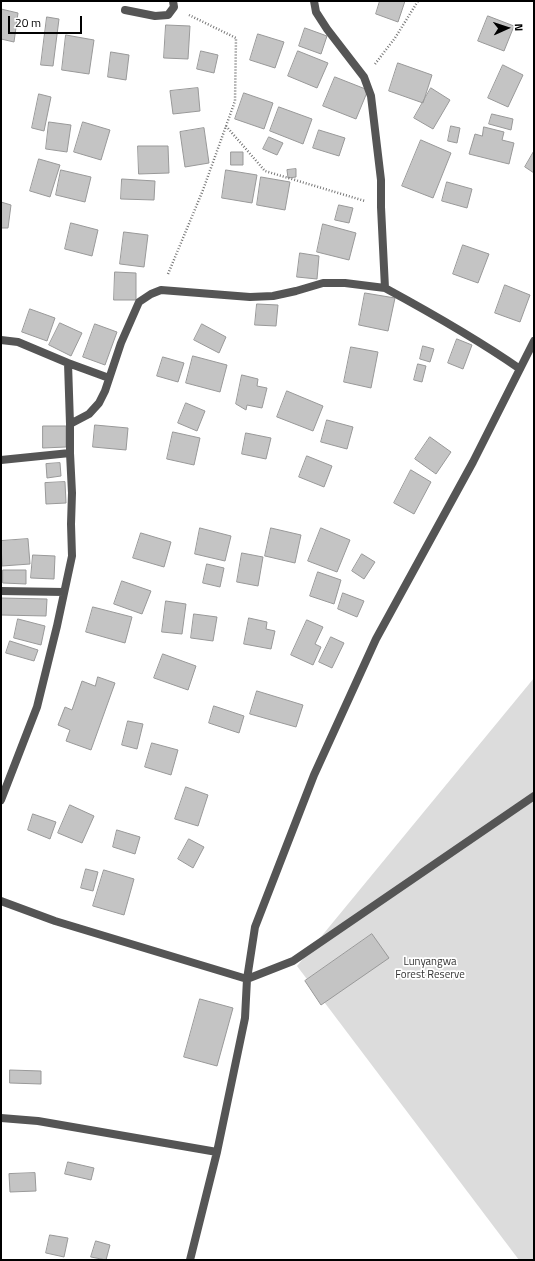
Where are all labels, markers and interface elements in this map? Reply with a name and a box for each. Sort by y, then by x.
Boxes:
scale bar [10,8,84,34]
north arrow [487,8,527,48]
text: 20 m [15,13,41,32]
text: N [511,23,527,32]
park label: Lunyangwa Forest Reserve [395,955,465,981]

